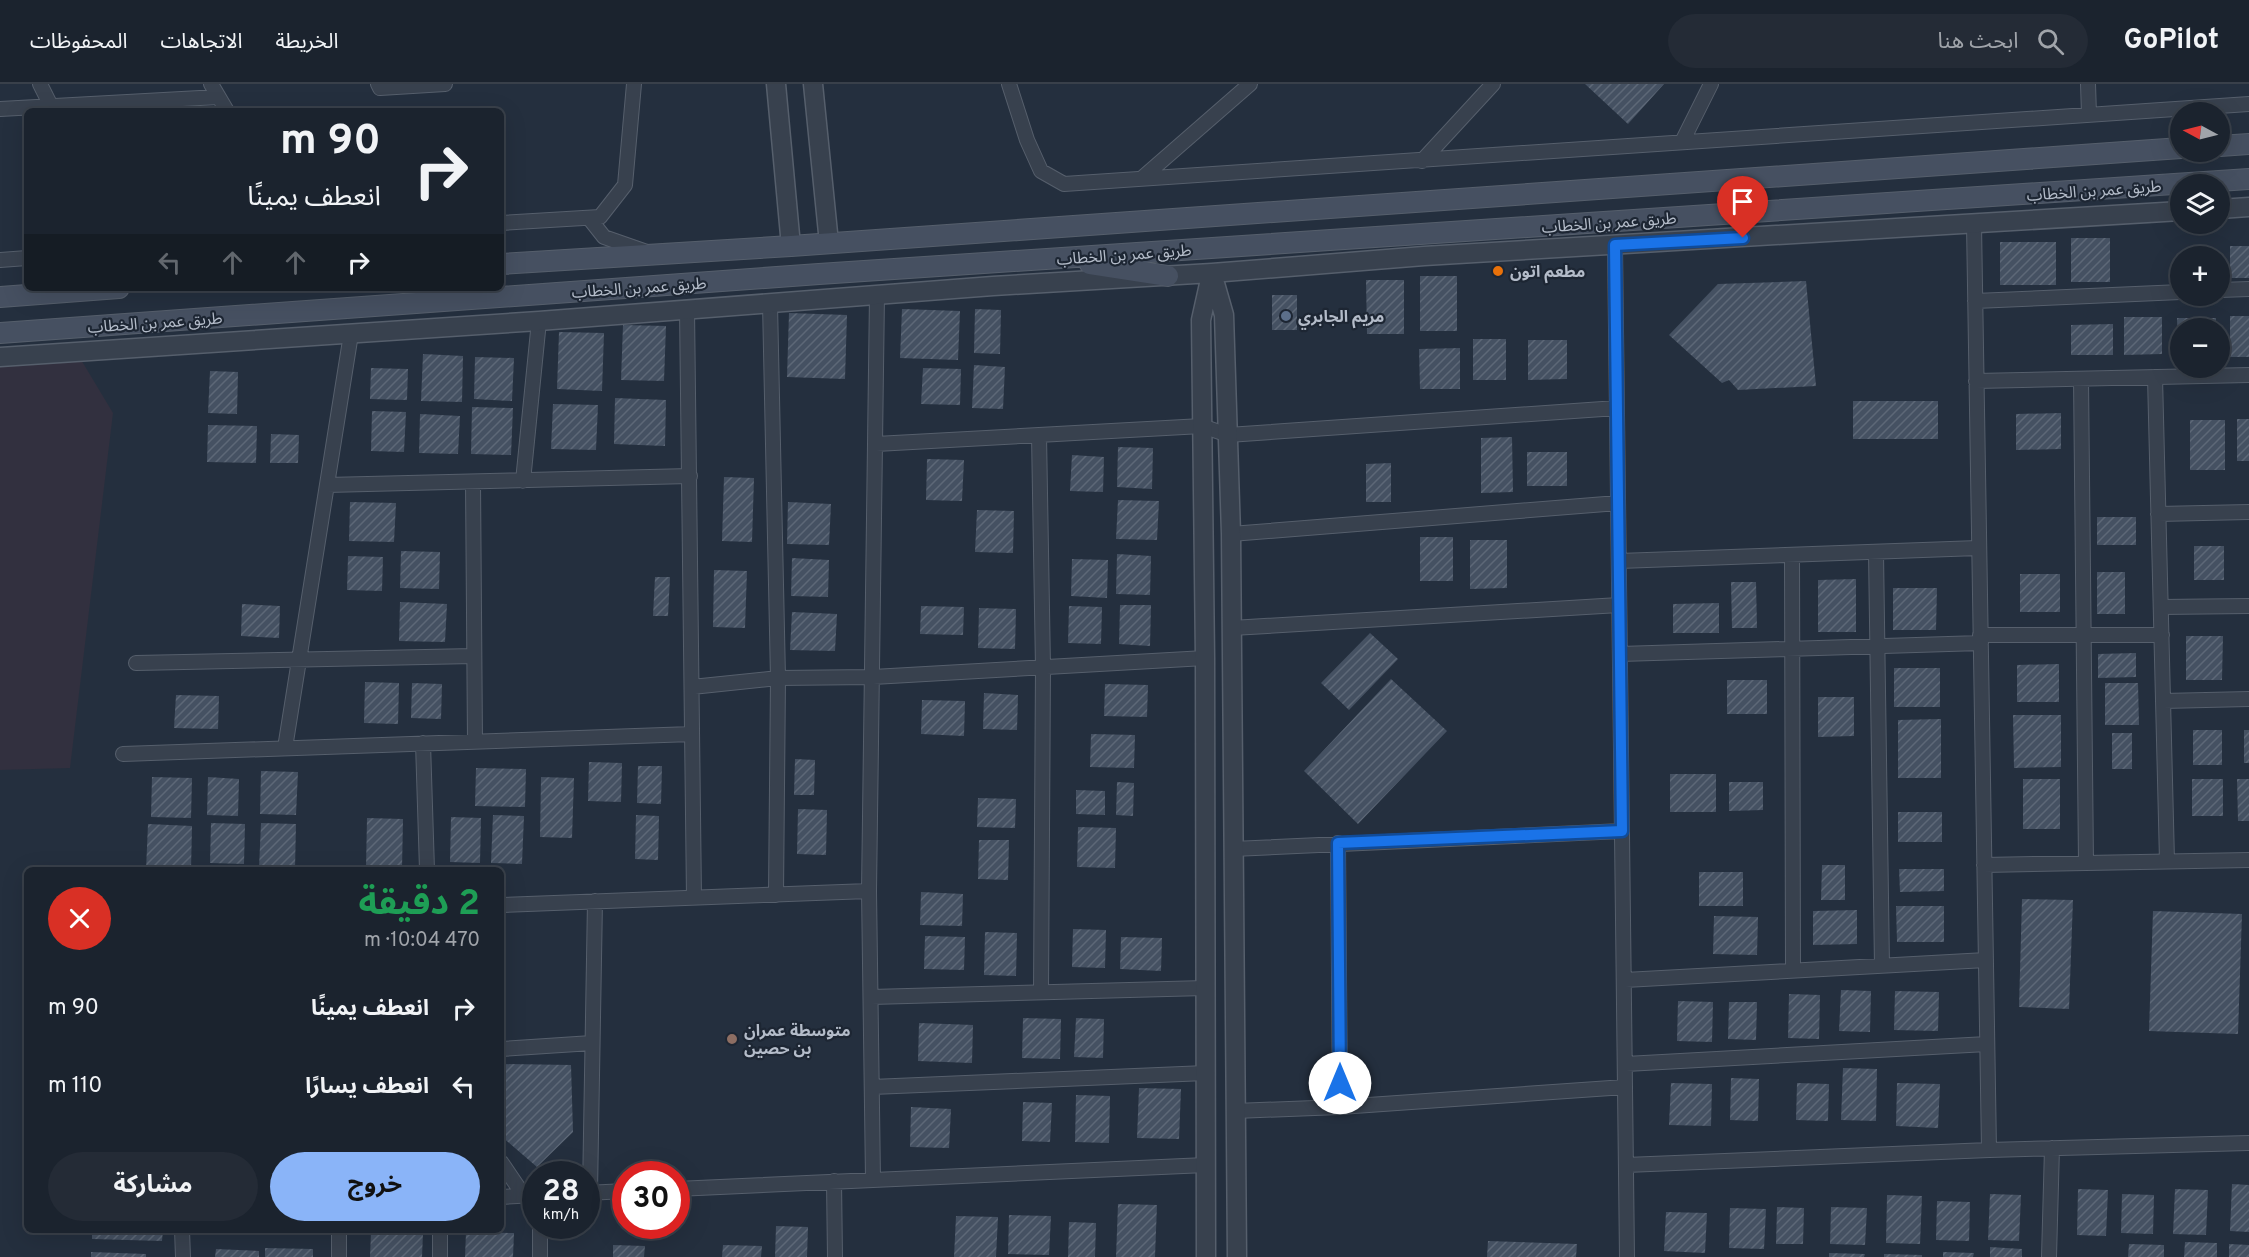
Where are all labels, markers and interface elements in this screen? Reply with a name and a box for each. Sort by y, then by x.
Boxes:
search box [1668,14,2088,68]
text: GoPilot [2124,23,2219,59]
icon: search [2034,25,2067,58]
text: المحفوظات [30,29,127,56]
text: الاتجاهات [160,29,242,56]
text: الخريطة [275,29,338,56]
text: ابحث هنا [1938,29,2019,56]
north arrow [2170,102,2230,162]
map controls [2170,102,2230,378]
text: 90 m [280,116,381,169]
icon: right [402,132,480,210]
button: layers [2170,174,2230,234]
pin [1717,176,1768,238]
street label: طريق عمر بن الخطاب [2026,177,2163,207]
text: انعطف يمينًا [247,181,381,215]
icon: arrive [1726,185,1759,218]
street label: طريق عمر بن الخطاب [1541,209,1678,239]
street label: طريق عمر بن الخطاب [1056,241,1193,271]
icon: left [153,246,186,279]
icon: ahead [216,246,249,279]
icon: ahead [279,246,312,279]
icon: right [342,246,375,279]
button: + [2170,246,2230,306]
place label: مطعم اتون [1510,263,1585,284]
marker: مطعم اتون [1491,264,1505,278]
street label: طريق عمر بن الخطاب [571,274,708,304]
place label: مريم الجابري [1298,308,1384,330]
street label: طريق عمر بن الخطاب [87,309,224,339]
marker: مريم الجابري [1279,309,1293,323]
button: − [2170,318,2230,378]
text: 2 دقيقة [358,882,480,928]
button: close [48,887,111,950]
text: 470 m · 10:04 [364,928,480,954]
icon: right [447,992,480,1025]
text: 90 m [48,995,99,1022]
text: انعطف يمينًا [311,996,429,1023]
place label: متوسطة عمران بن حصين [744,1022,850,1060]
marker: متوسطة عمران بن حصين [725,1032,739,1046]
position arrow [1308,1051,1372,1115]
icon: left [447,1070,480,1103]
text: 110 m [48,1073,102,1100]
text: انعطف يسارًا [305,1074,429,1101]
button: مشاركة [48,1152,258,1221]
button: خروج [270,1152,480,1221]
speed limit sign: 30 [612,1161,690,1239]
text: 28 [542,1174,580,1211]
text: km/h [543,1206,579,1225]

